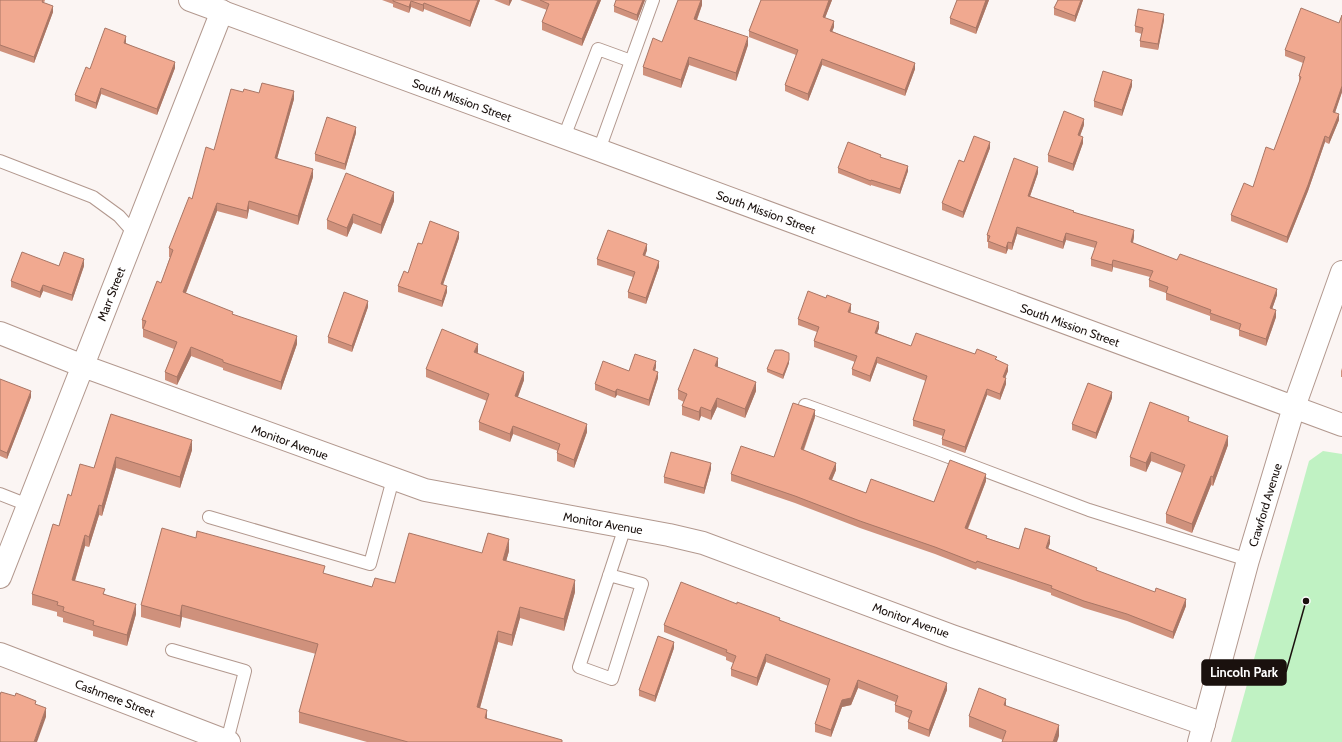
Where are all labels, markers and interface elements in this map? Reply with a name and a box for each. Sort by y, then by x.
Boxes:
street label: South Mission Street [410,75,514,125]
street label: South Mission Street [714,187,818,237]
street label: Marr Street [94,265,128,323]
street label: South Mission Street [1018,300,1122,350]
street label: Monitor Avenue [250,421,330,463]
street label: Crawford Avenue [1245,461,1285,549]
street label: Monitor Avenue [562,509,644,537]
street label: Monitor Avenue [871,599,951,641]
callout: Lincoln Park [1202,660,1286,685]
text: Lincoln Park [1210,664,1279,680]
street label: Cashmere Street [73,676,157,720]

